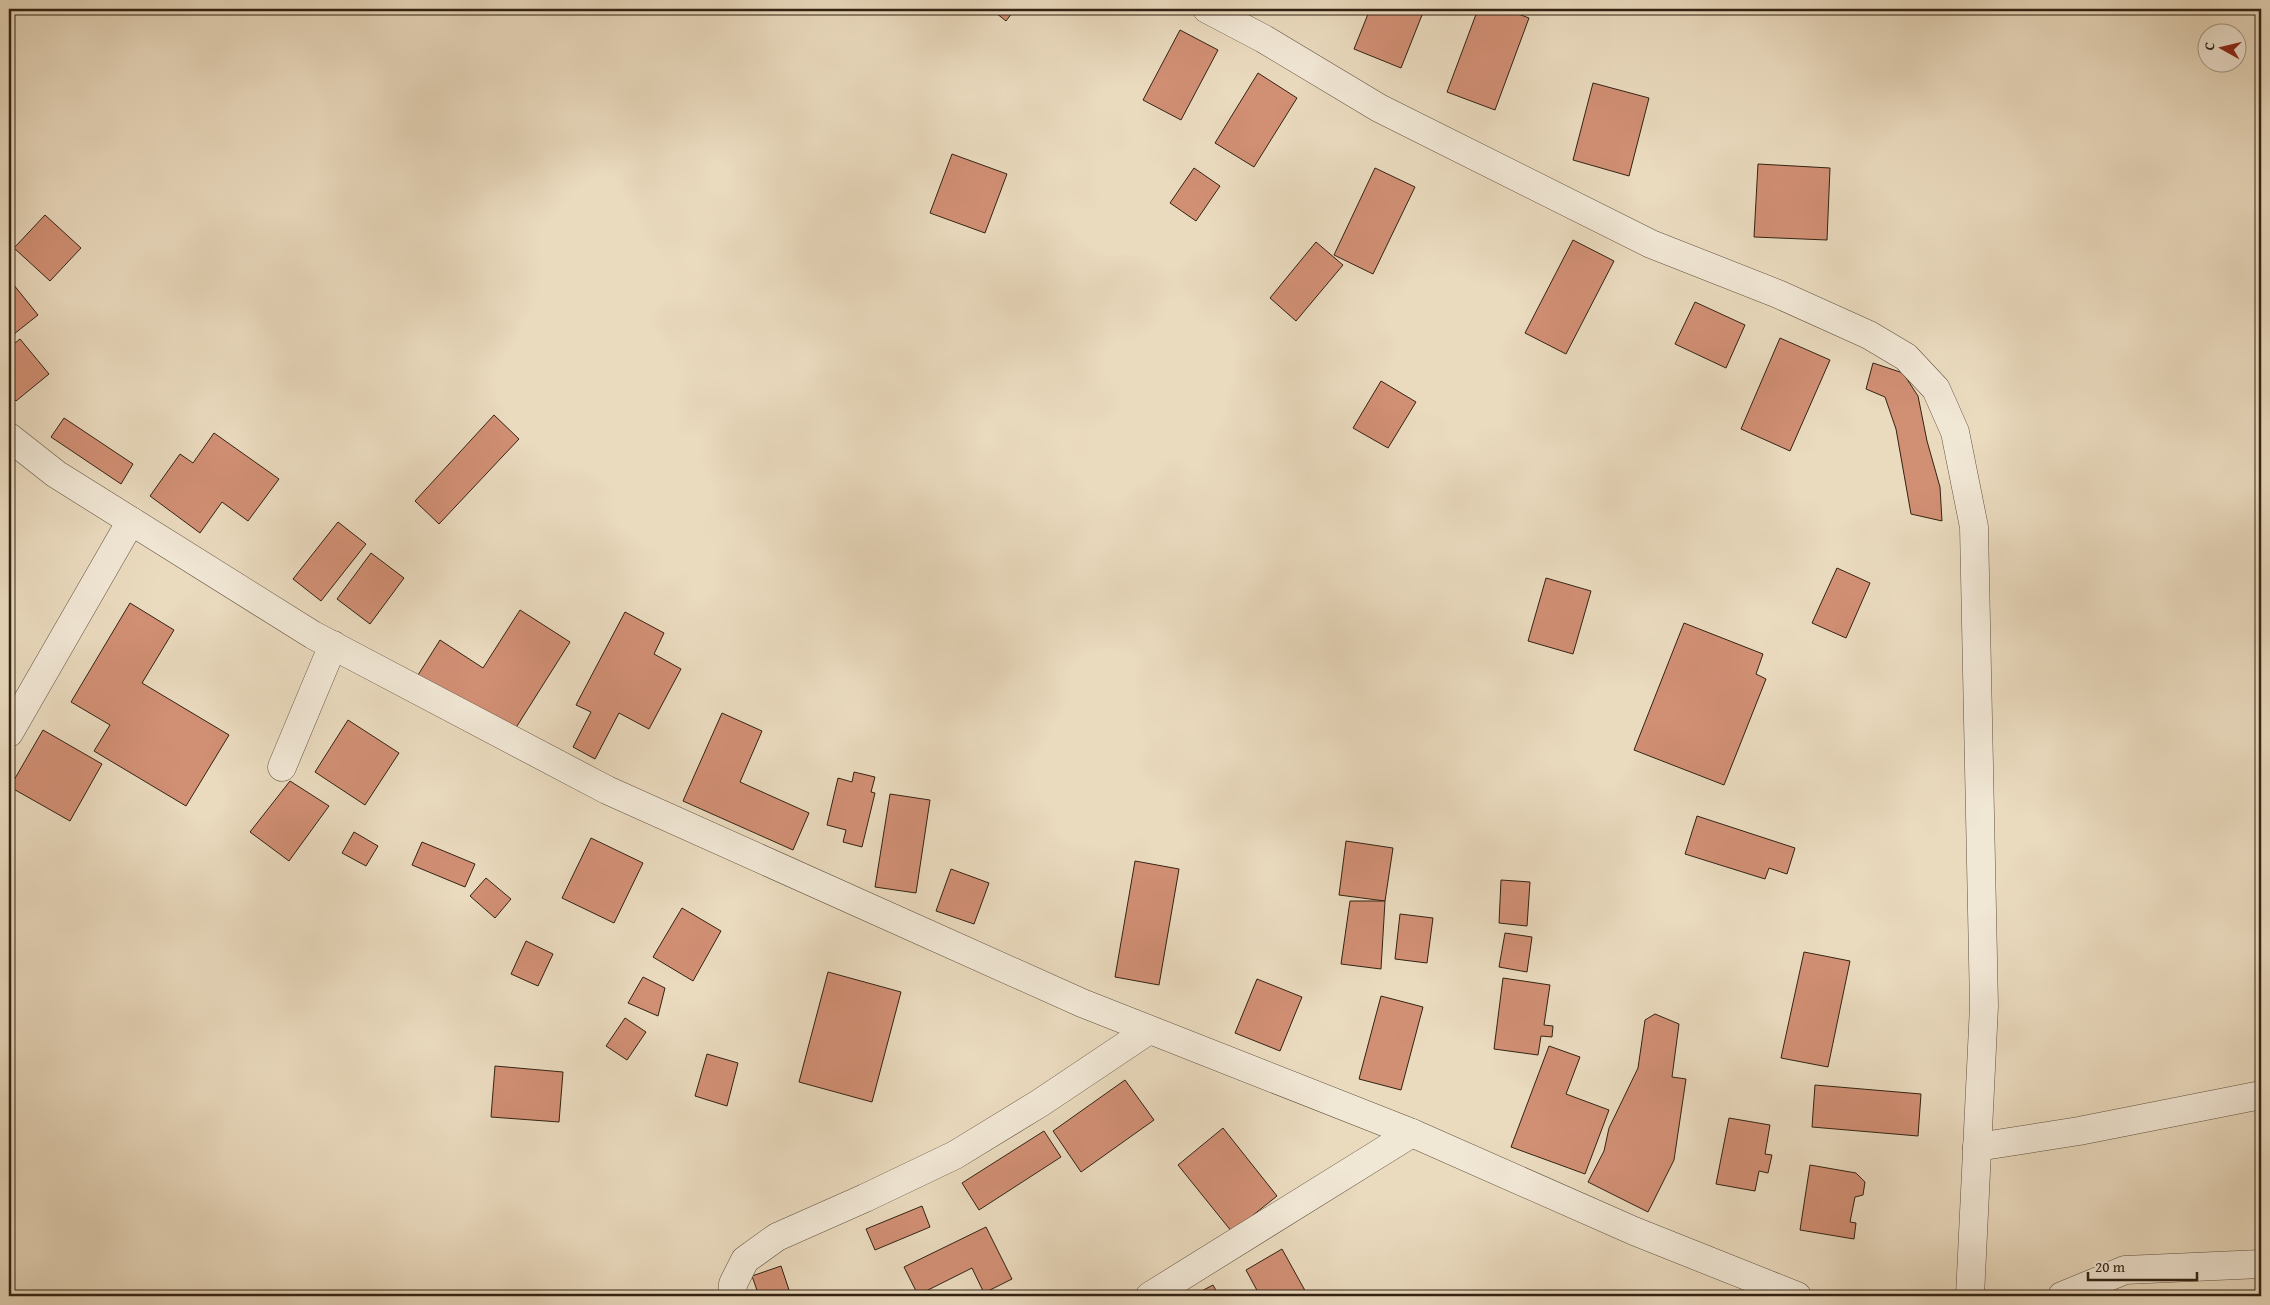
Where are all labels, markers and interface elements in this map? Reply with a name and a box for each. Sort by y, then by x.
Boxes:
north arrow [2198,22,2248,72]
text: С [2199,41,2220,52]
scale bar [2088,1250,2196,1282]
text: 20 m [2095,1256,2126,1277]

